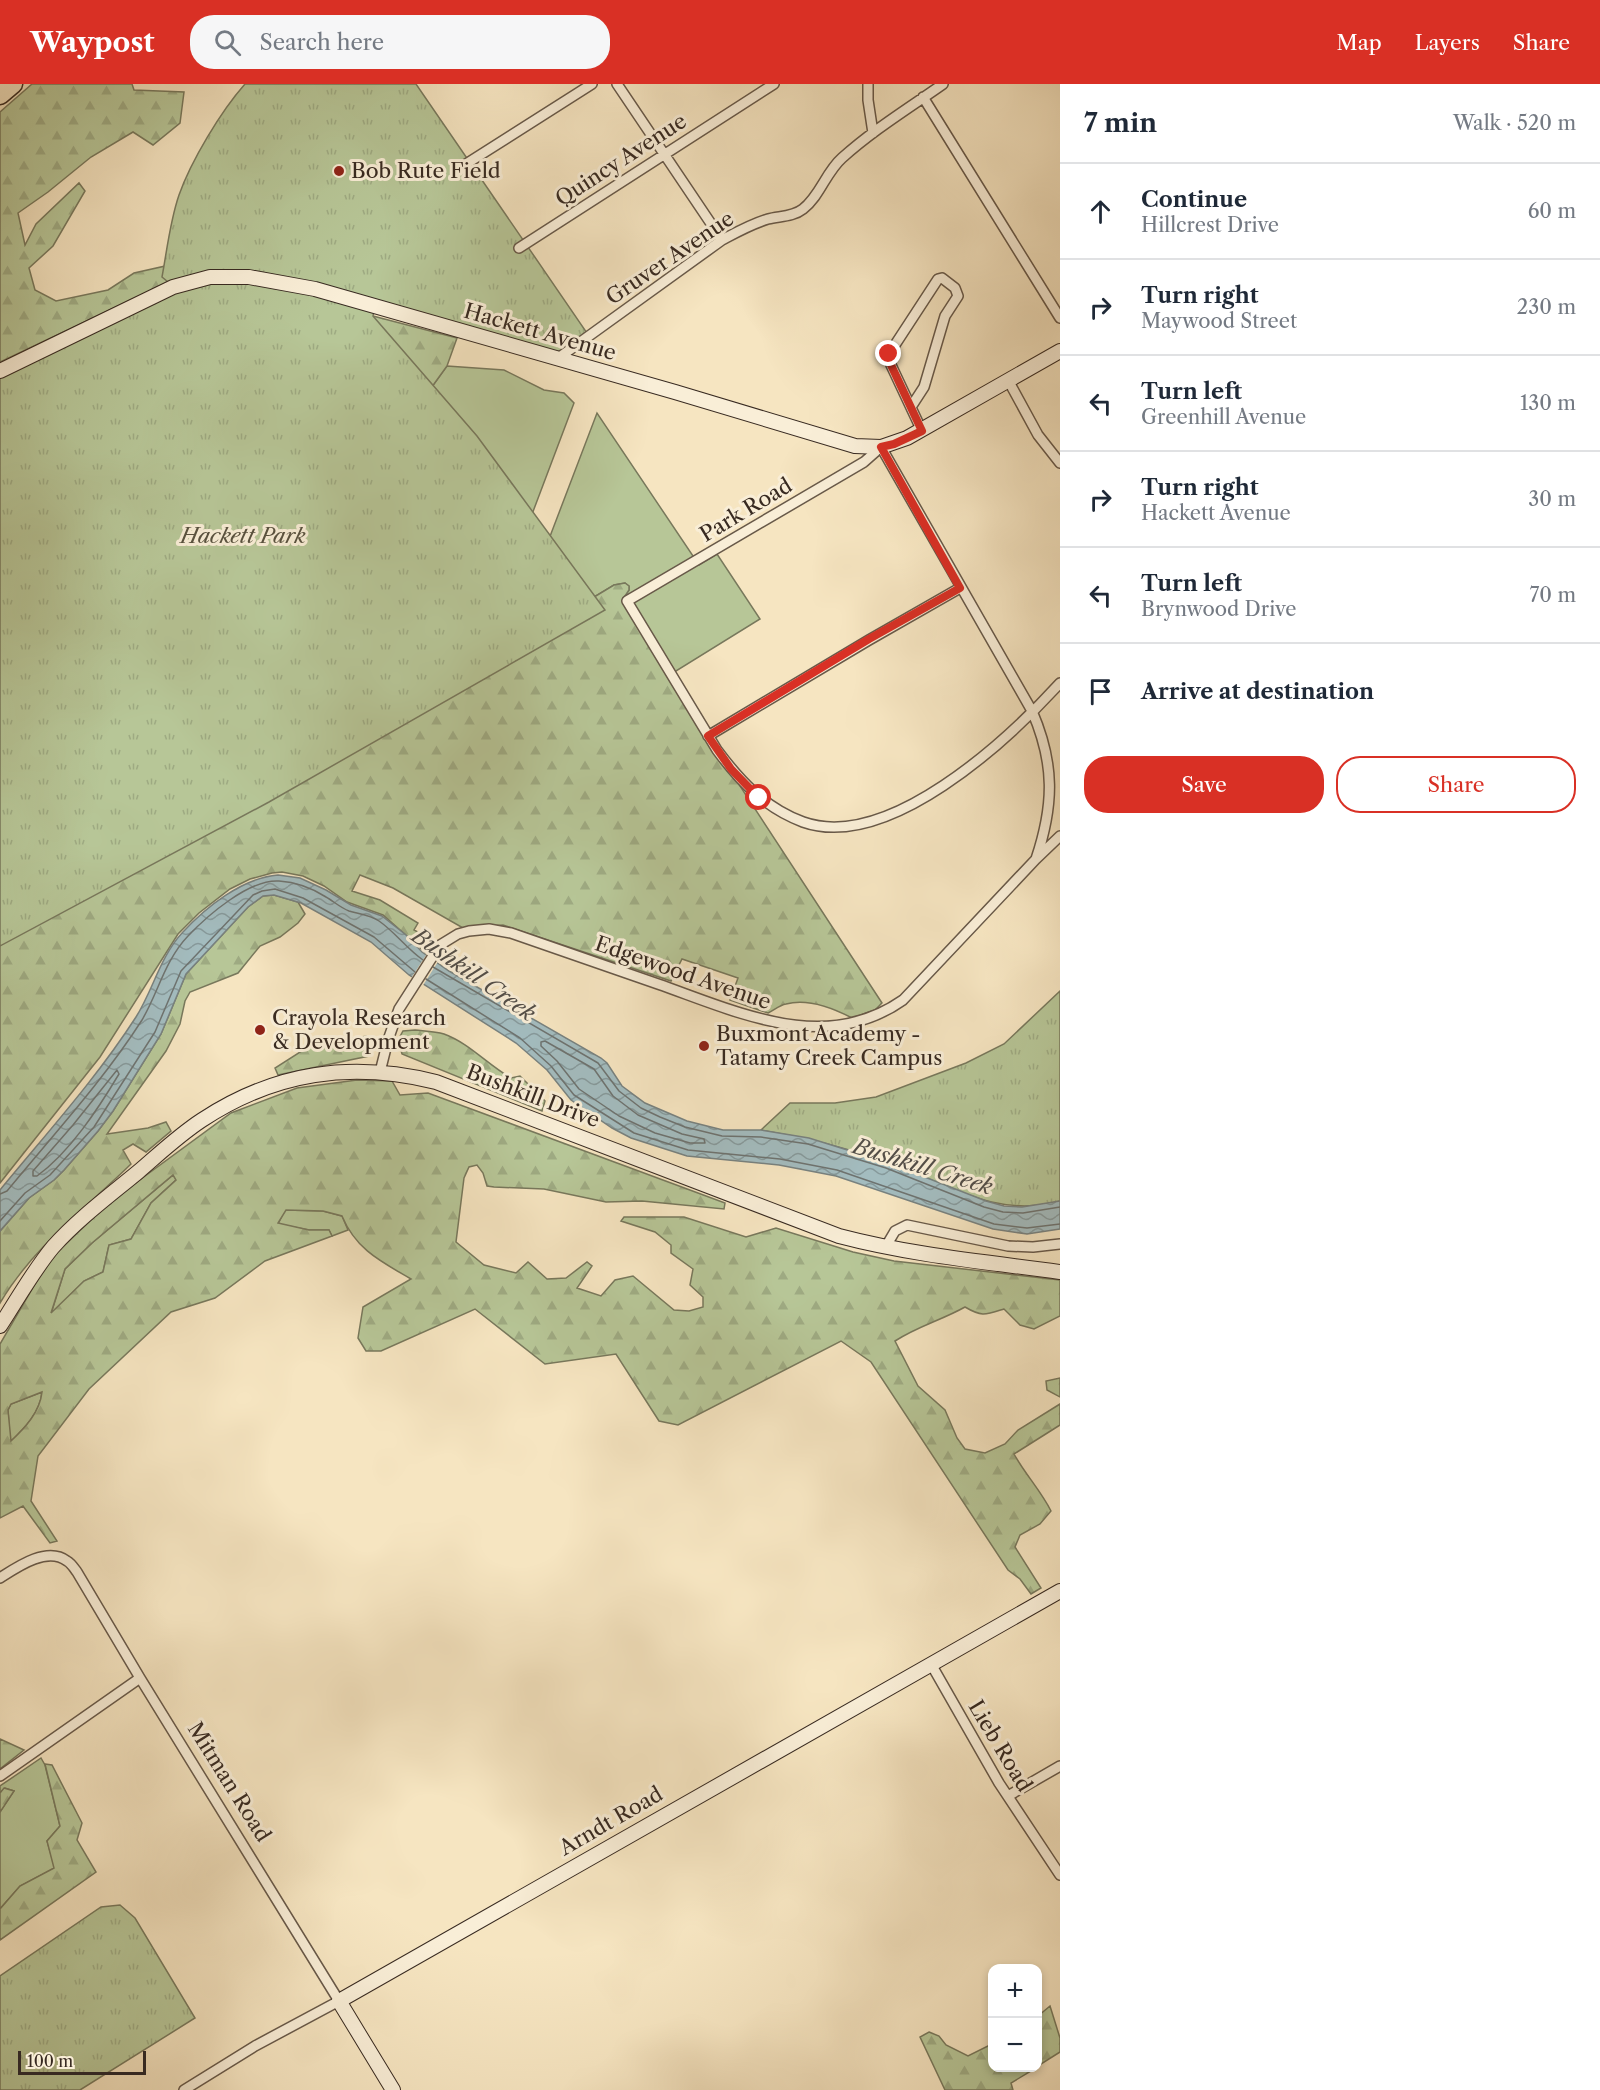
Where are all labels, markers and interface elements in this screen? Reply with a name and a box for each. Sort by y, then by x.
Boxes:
search box [190,15,610,69]
text: Waypost [30,25,154,59]
icon: search [211,26,244,59]
text: Search here [259,29,384,56]
text: Map [1337,30,1382,55]
text: Layers [1415,30,1480,55]
text: Share [1513,30,1570,55]
text: 7 min [1084,107,1157,139]
street label: Quincy Avenue [551,108,691,211]
text: Walk · 520 m [1453,111,1576,135]
place label: Bob Rute Field [351,158,501,183]
marker: Bob Rute Field [332,164,346,178]
text: Continue [1141,186,1247,213]
icon: ahead [1084,195,1117,228]
text: 60 m [1528,199,1576,223]
street label: Gruver Avenue [601,206,738,310]
text: Hillcrest Drive [1141,213,1279,237]
text: Turn right [1141,282,1259,309]
icon: right [1084,291,1117,324]
text: 230 m [1517,295,1576,319]
street label: Hackett Avenue [461,298,619,365]
text: Maywood Street [1141,309,1297,333]
route end [875,340,901,366]
text: Turn left [1141,378,1242,405]
icon: left [1084,387,1117,420]
text: 130 m [1520,391,1576,415]
text: Greenhill Avenue [1141,405,1306,429]
street label: Park Road [695,472,796,547]
text: Turn right [1141,474,1259,501]
icon: right [1084,483,1117,516]
text: 30 m [1528,487,1576,511]
text: Hackett Avenue [1141,501,1291,525]
park label: Hackett Park [178,523,306,548]
text: Turn left [1141,570,1242,597]
icon: left [1084,579,1117,612]
text: 70 m [1530,583,1576,607]
text: Brynwood Drive [1141,597,1297,621]
icon: arrive [1084,675,1117,708]
text: Arrive at destination [1141,678,1374,705]
button: Save [1084,756,1324,813]
button: Share [1336,756,1576,813]
route start [745,784,771,810]
water label: Bushkill Creek [405,921,541,1027]
street label: Edgewood Avenue [592,931,774,1014]
place label: Crayola Research & Development [272,1005,446,1054]
place label: Buxmont Academy - Tatamy Creek Campus [716,1021,942,1070]
marker: Crayola Research & Development [253,1023,267,1037]
marker: Buxmont Academy - Tatamy Creek Campus [697,1039,711,1053]
street label: Bushkill Drive [463,1059,604,1132]
water label: Bushkill Creek [848,1132,996,1201]
street label: Lieb Road [963,1696,1038,1796]
street label: Mitman Road [183,1717,276,1846]
street label: Arndt Road [554,1781,667,1861]
map controls [988,1964,1042,2072]
button: + [988,1964,1042,2018]
button: − [988,2018,1042,2072]
scale bar [18,2048,146,2076]
text: 100 m [27,2051,73,2071]

